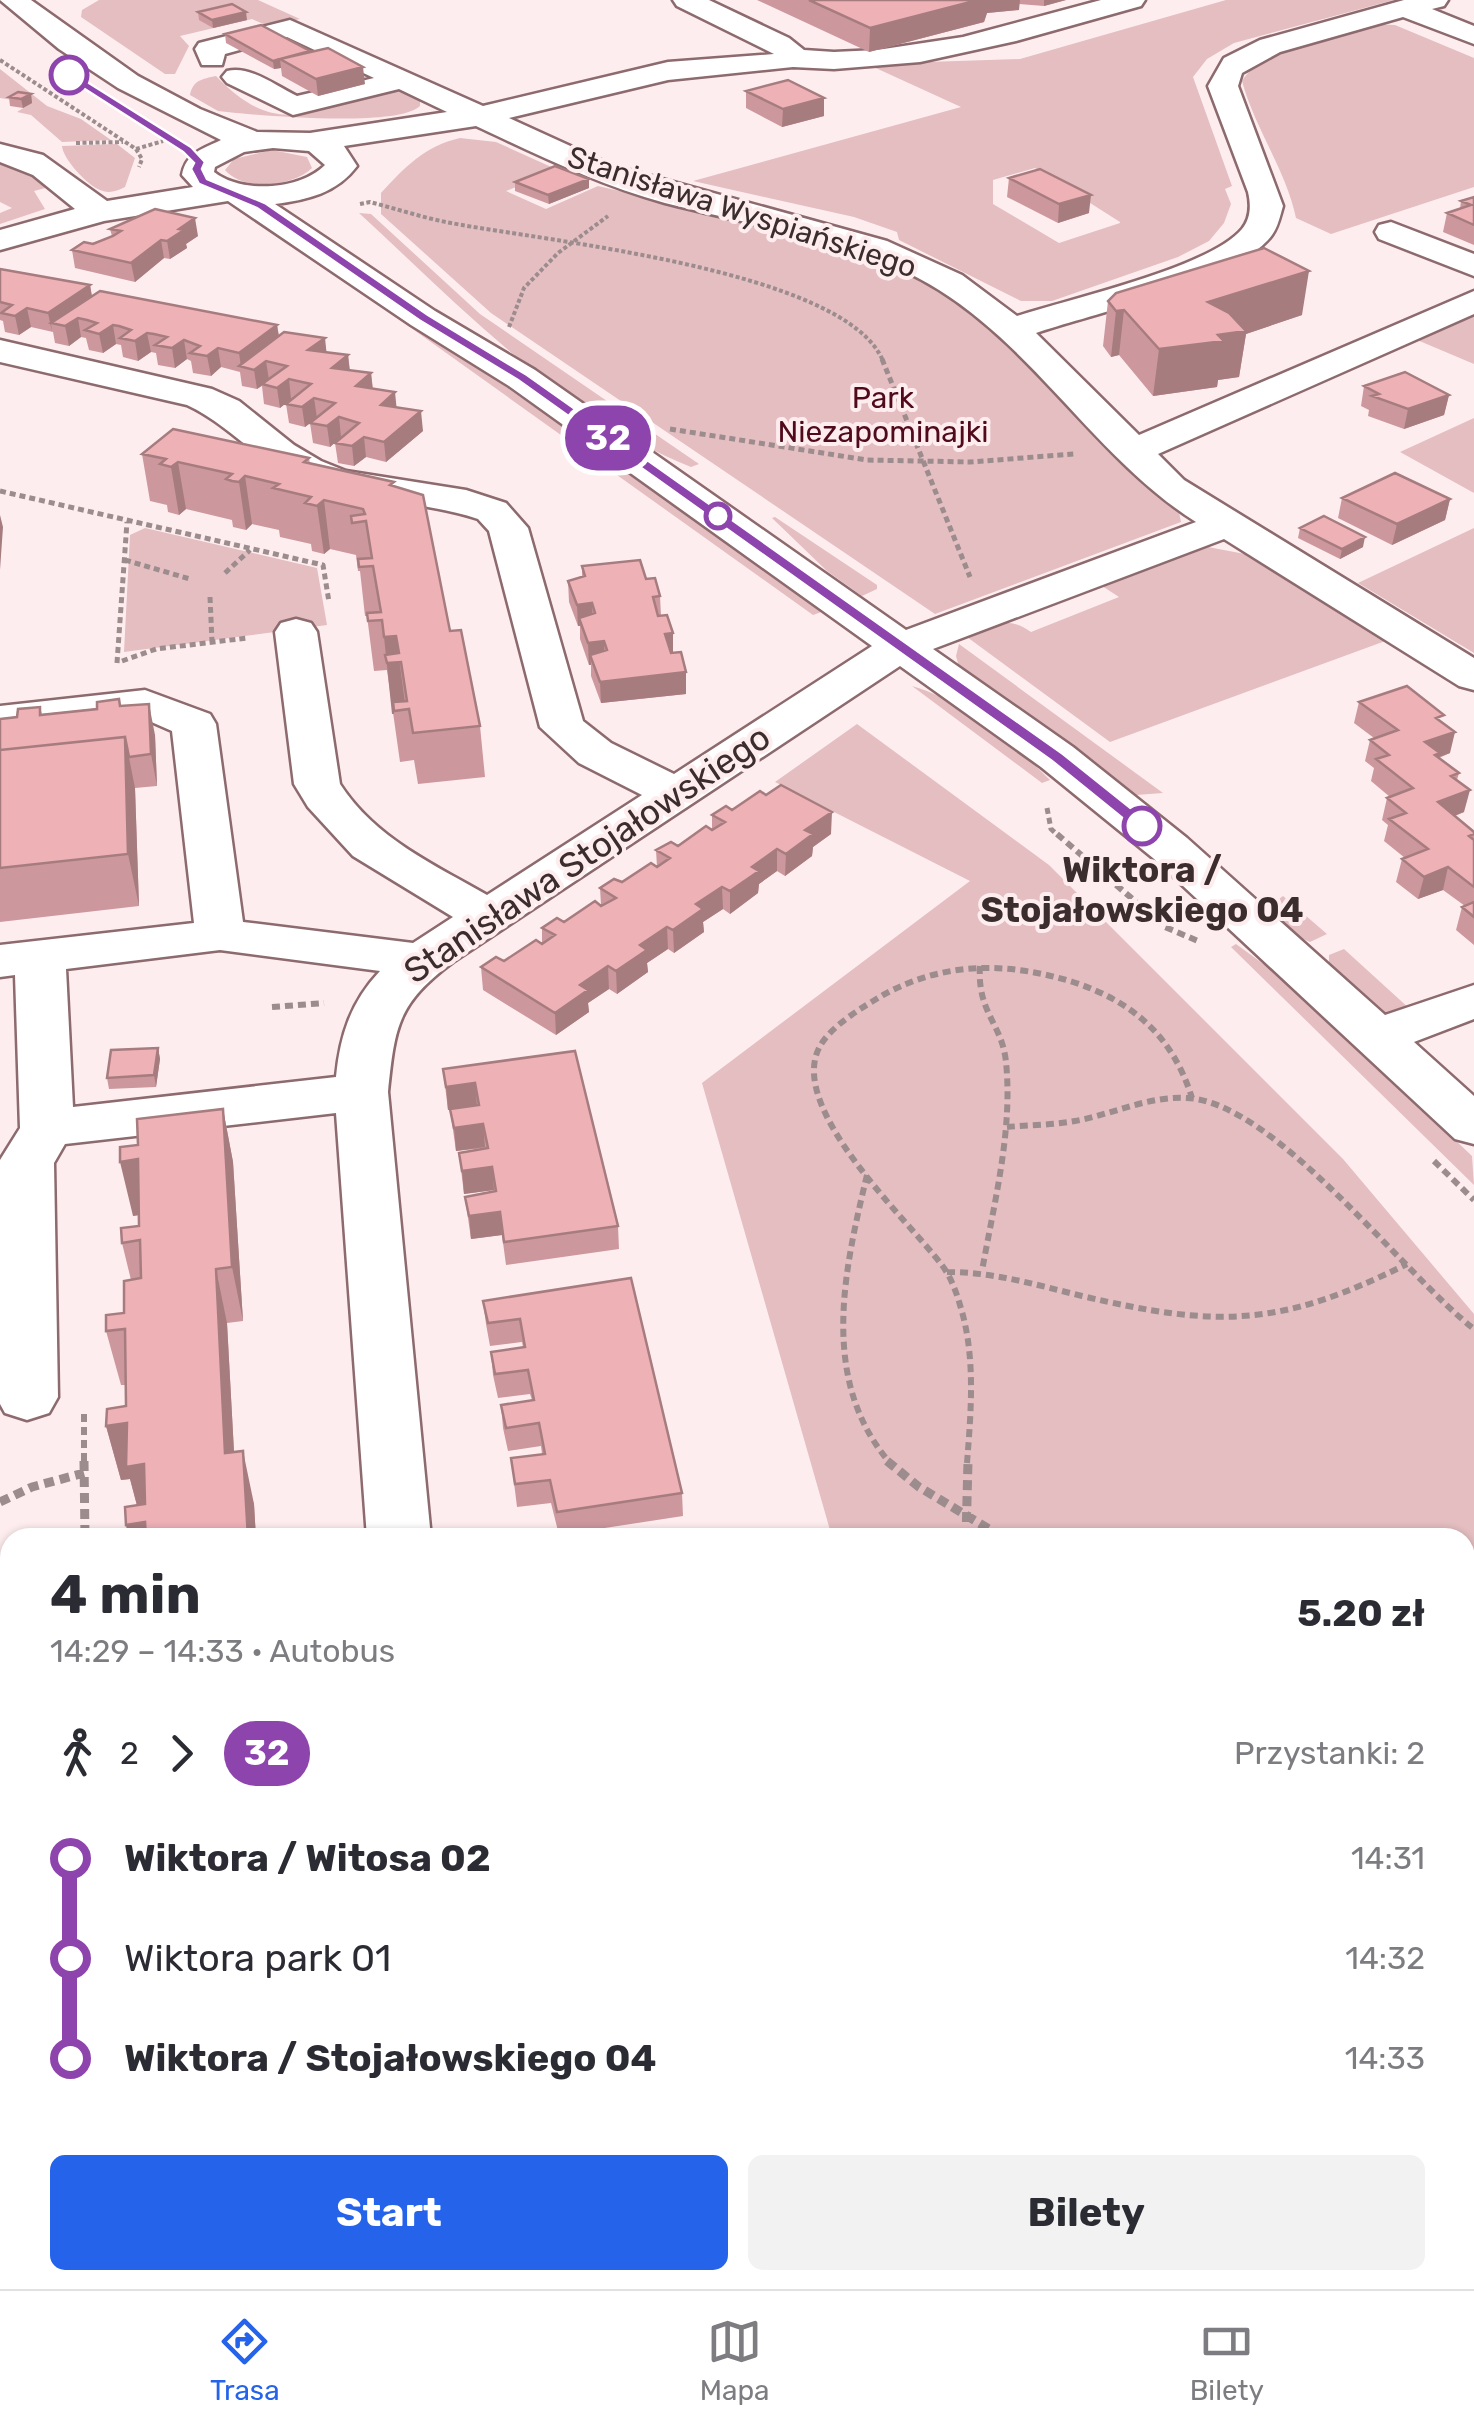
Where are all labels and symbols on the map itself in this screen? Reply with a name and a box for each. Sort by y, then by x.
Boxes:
unlabelled marker [50,56,88,94]
street label: Stanisława Wyspiańskiego [563,139,921,285]
park label: Park Niezapominajki [777,380,989,450]
line badge: 32 [563,406,653,470]
unlabelled marker [705,503,731,529]
street label: Stanisława Stojałowskiego [396,716,778,992]
marker: Wiktora / Stojałowskiego 04 [1123,807,1161,845]
place label: Wiktora / Stojałowskiego 04 [980,849,1304,931]

